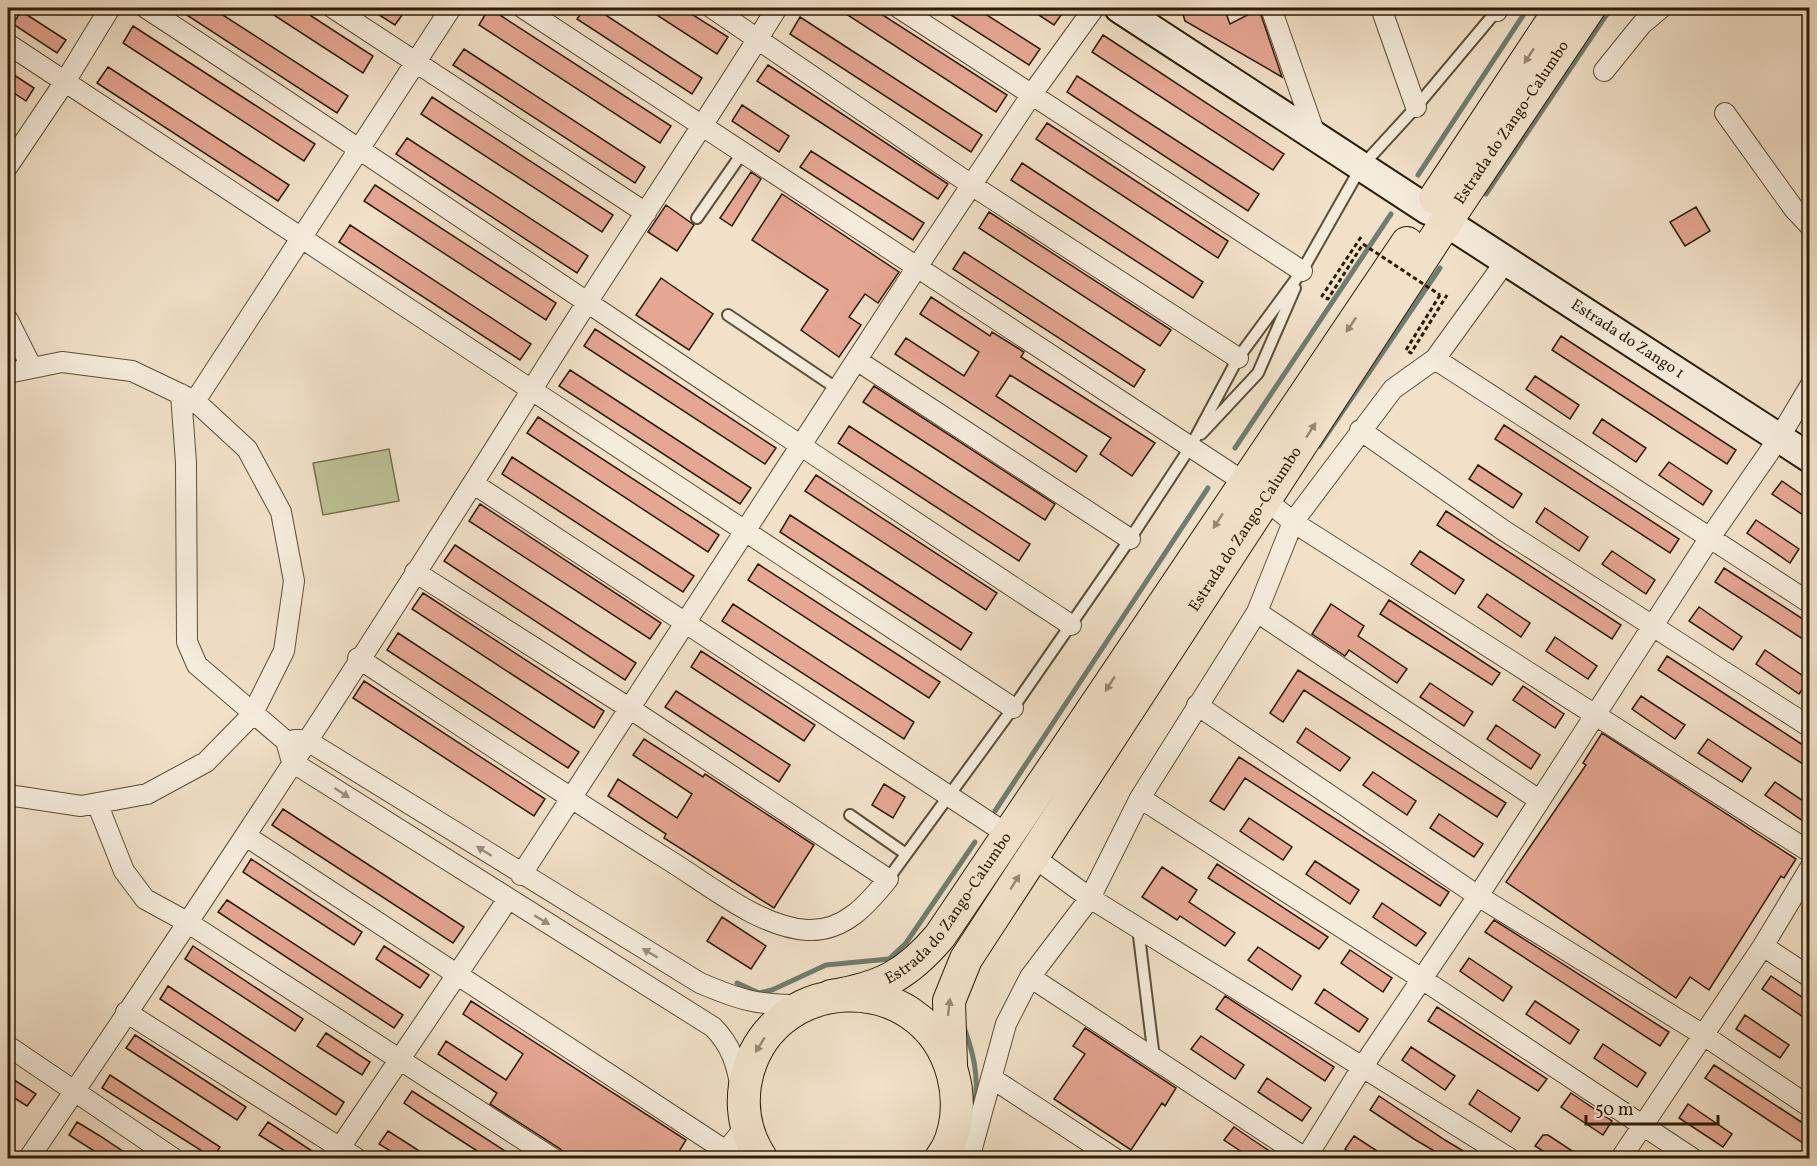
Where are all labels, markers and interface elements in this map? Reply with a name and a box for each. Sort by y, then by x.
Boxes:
street label: Estrada do Zango-Calumbo [1449,37,1575,209]
one-way arrow [1523,48,1534,65]
street label: Estrada do Zango 1 [1566,295,1688,385]
one-way arrow [1345,316,1357,332]
one-way arrow [1305,422,1316,438]
street label: Estrada do Zango-Calumbo [1184,443,1308,616]
one-way arrow [1213,513,1224,529]
one-way arrow [1105,675,1116,692]
one-way arrow [334,788,350,799]
street label: Estrada do Zango-Calumbo [881,828,1018,990]
one-way arrow [476,845,492,857]
one-way arrow [1010,874,1021,890]
one-way arrow [534,914,550,925]
one-way arrow [642,947,658,958]
one-way arrow [945,998,954,1017]
one-way arrow [755,1037,766,1053]
scale bar [1586,1088,1718,1126]
text: 50 m [1595,1098,1634,1123]

